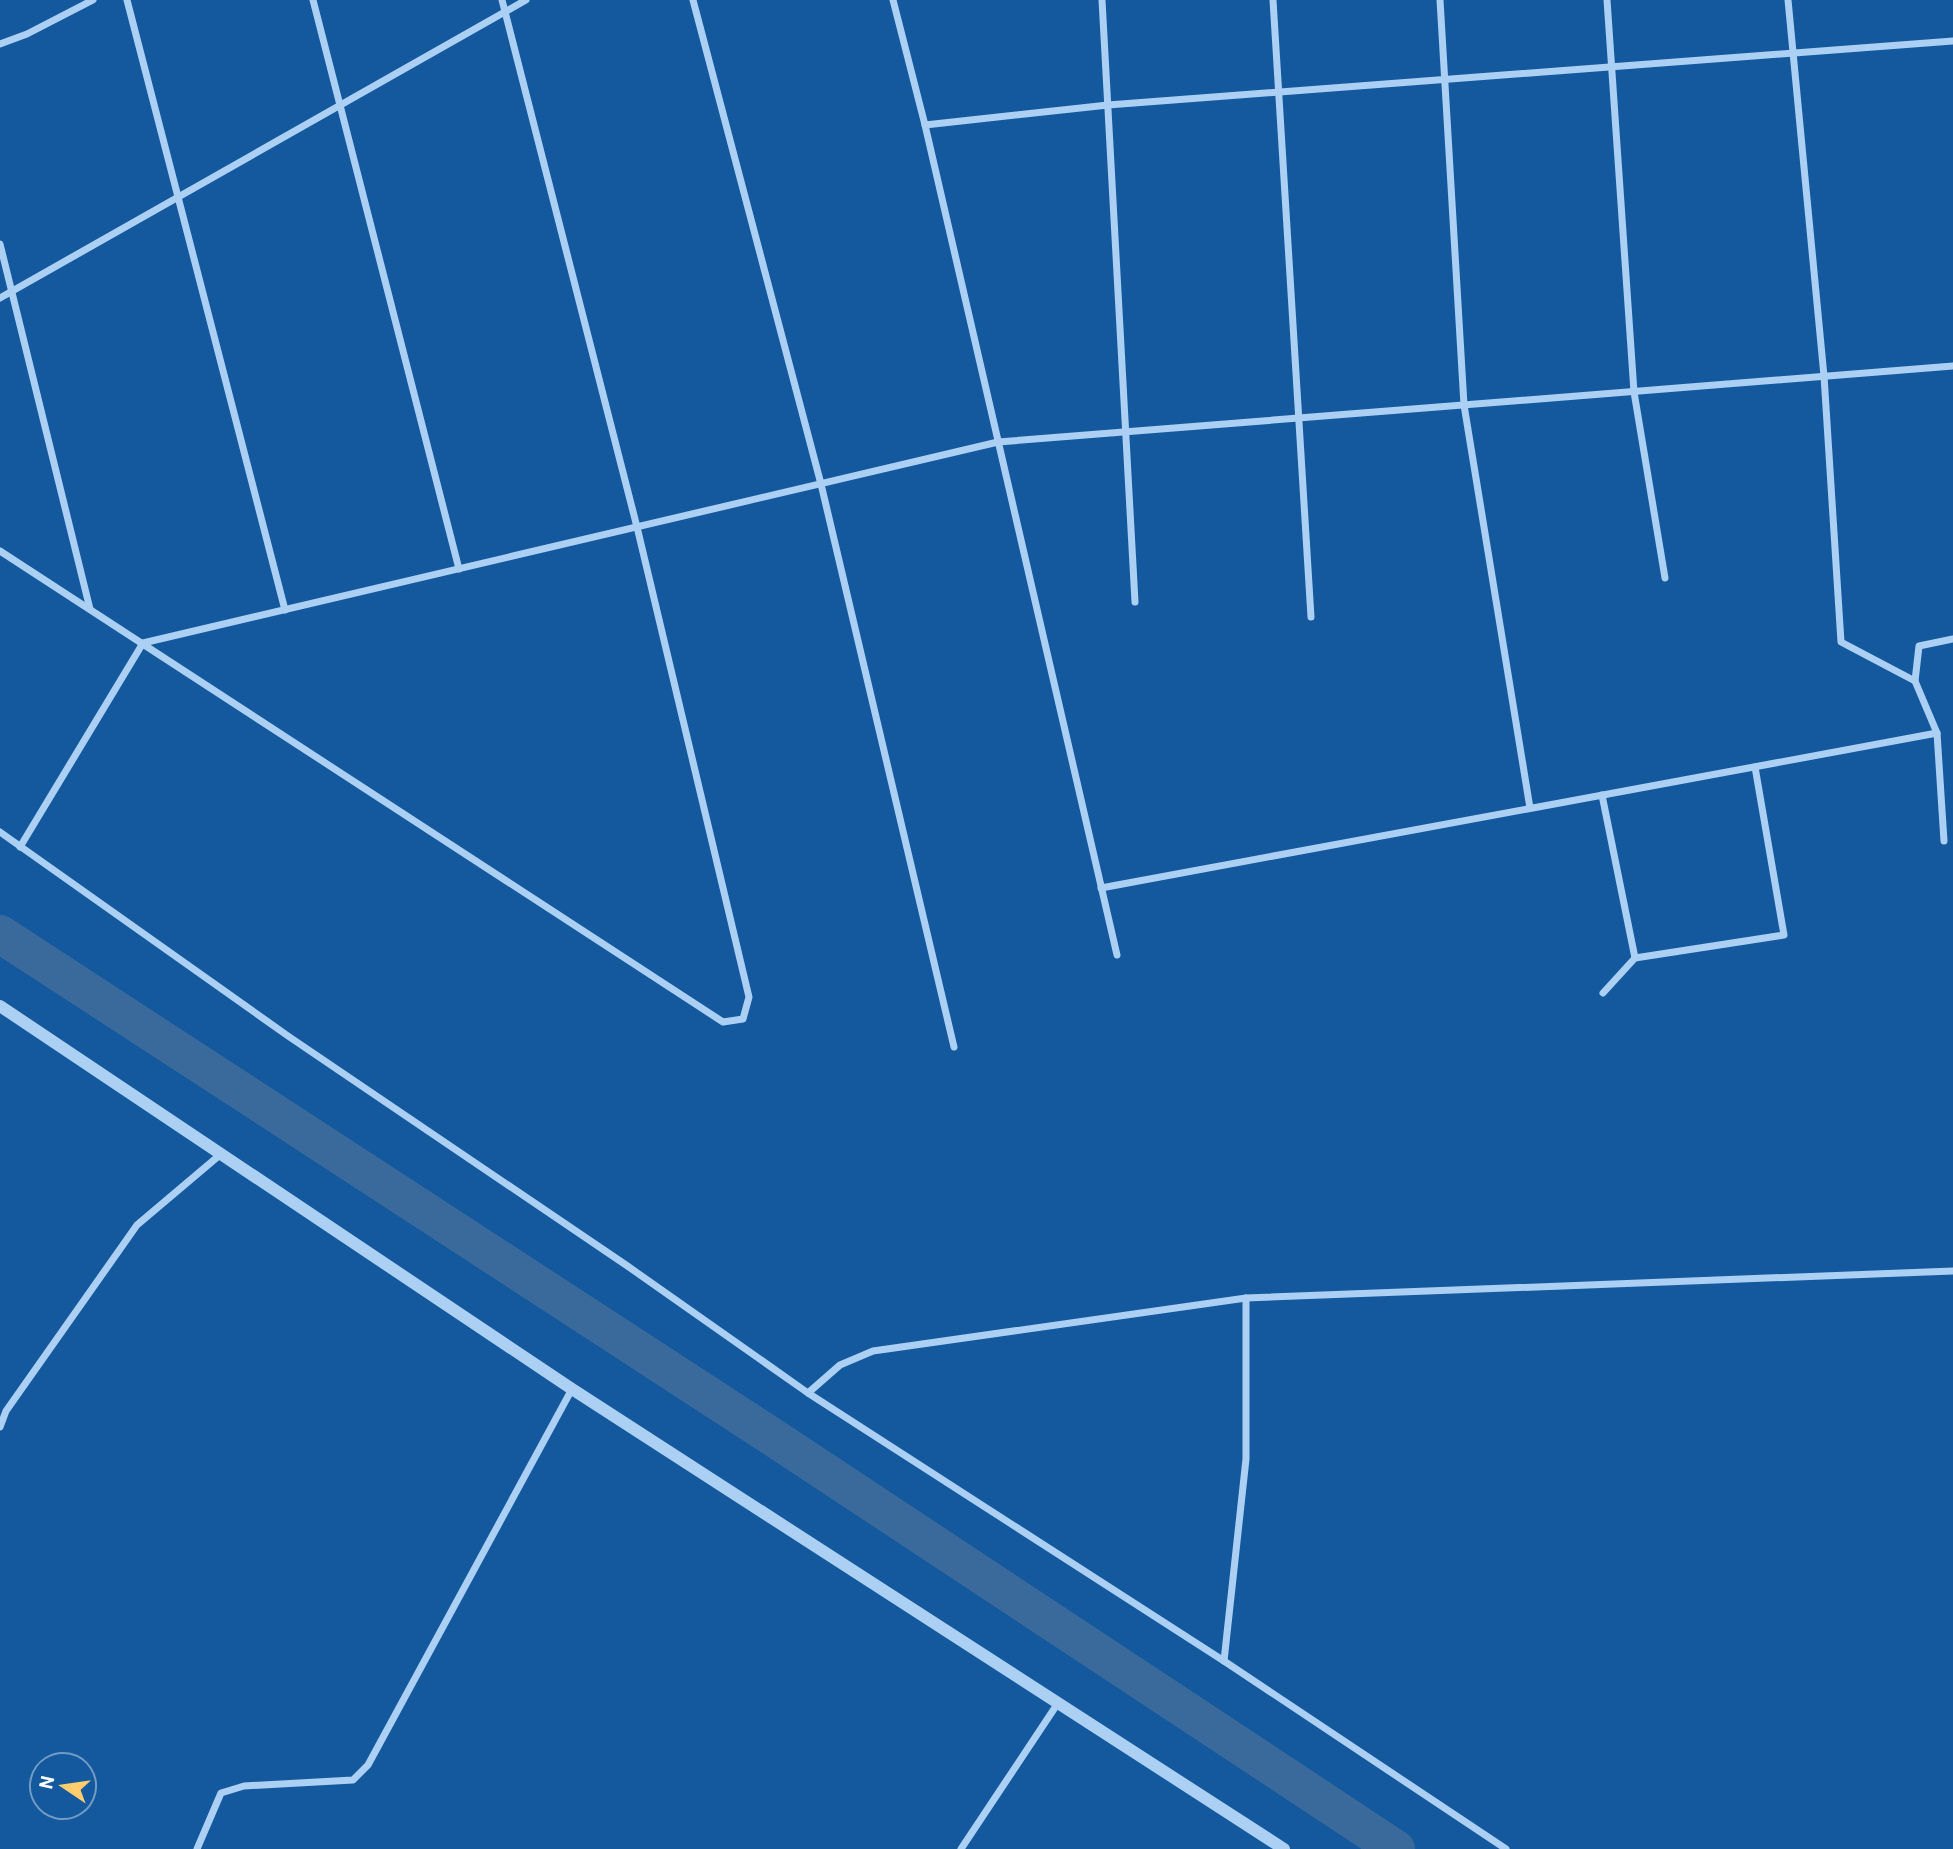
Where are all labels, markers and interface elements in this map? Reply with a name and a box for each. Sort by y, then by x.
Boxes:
north arrow [28,1751,98,1821]
text: N [33,1773,59,1791]

